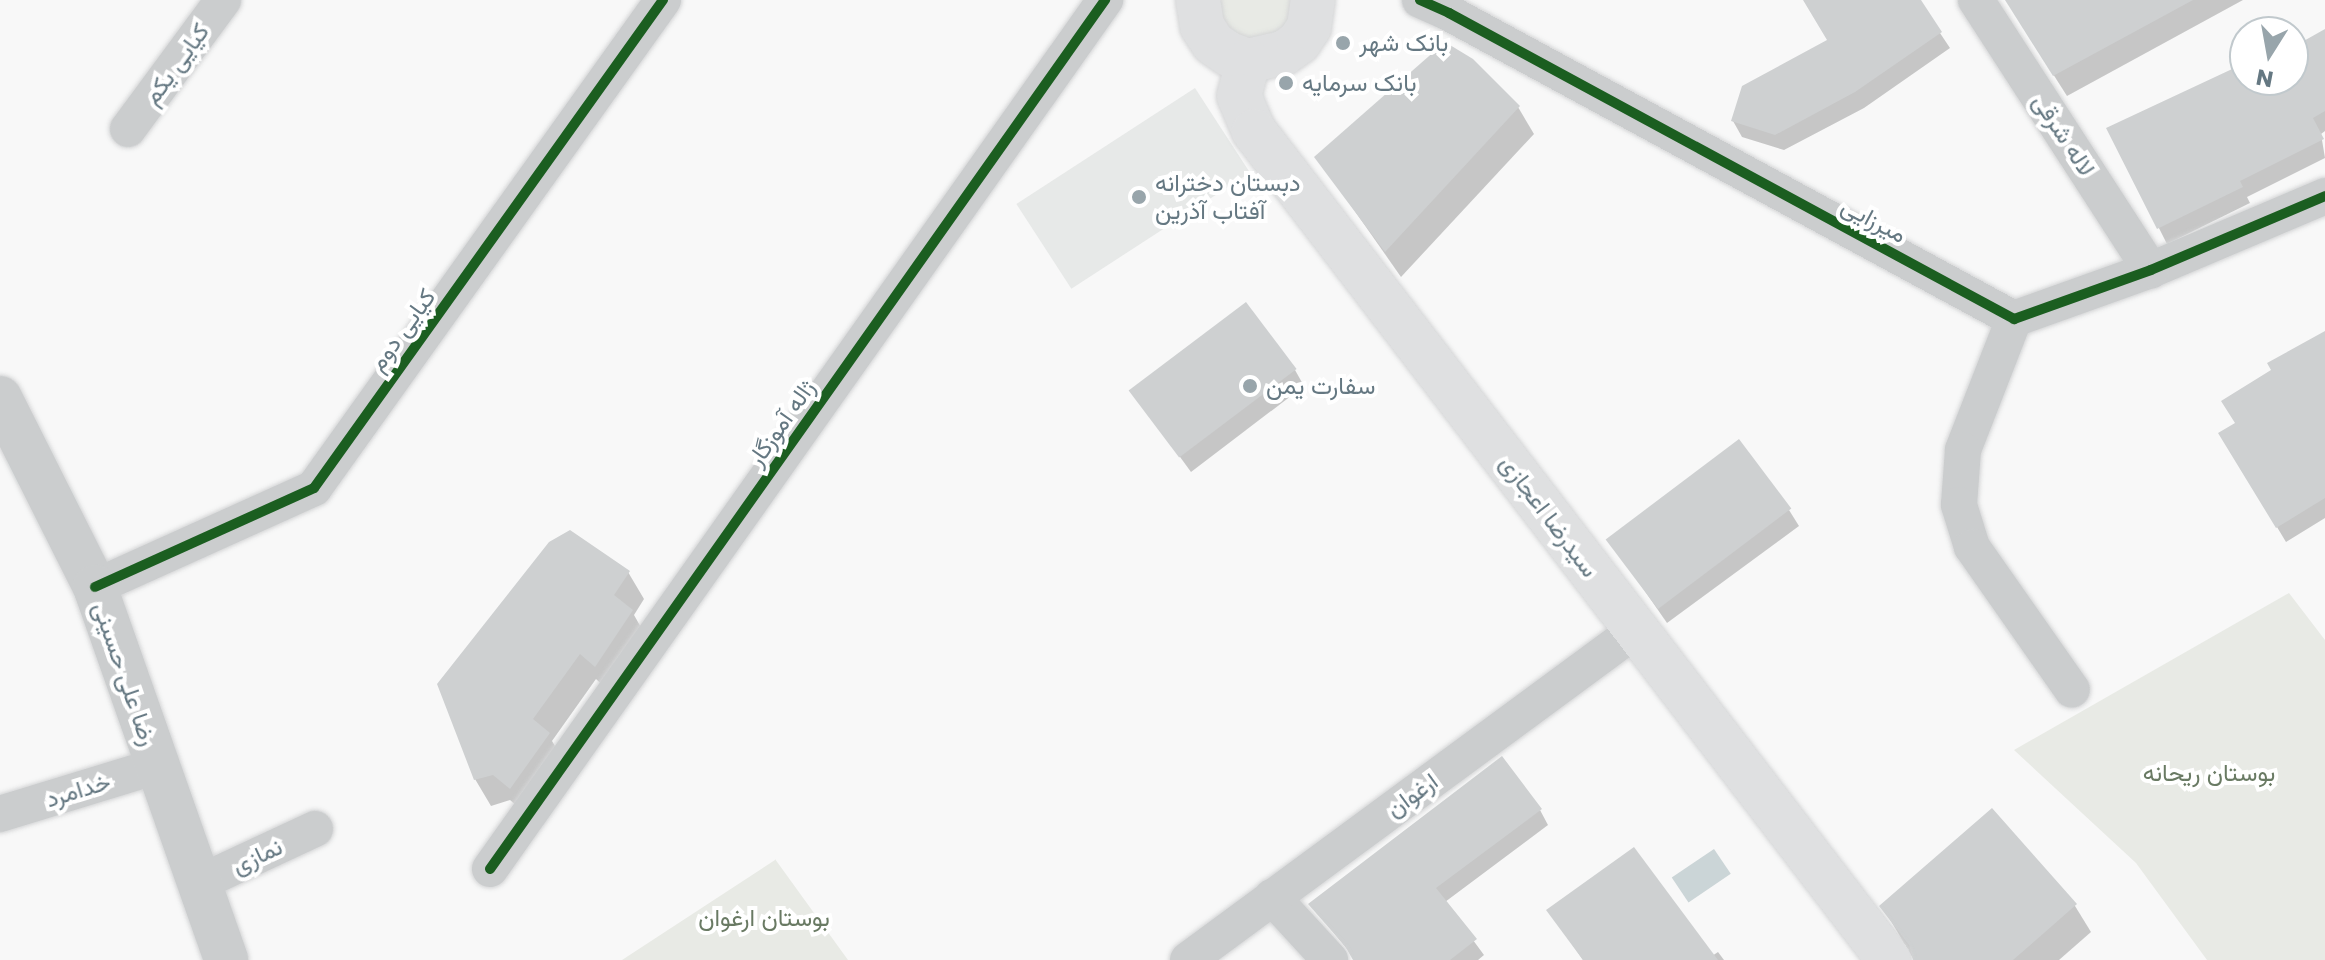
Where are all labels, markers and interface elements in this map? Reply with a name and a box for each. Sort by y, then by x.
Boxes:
north arrow [2229,16,2309,96]
street label: کیایی یکم [137,18,215,110]
place label: بانک شهر [1359,29,1448,57]
marker: بانک شهر [1334,34,1352,52]
text: N [2254,61,2276,95]
place label: بانک سرمایه [1302,69,1417,97]
marker: بانک سرمایه [1277,74,1295,92]
street label: لاله شرقی [2027,88,2101,182]
place label: دبستان دخترانه آفتاب آذرین [1155,169,1301,225]
marker: دبستان دخترانه آفتاب آذرین [1130,188,1148,206]
street label: میرزایی [1836,191,1912,249]
street label: کیایی دوم [362,283,442,377]
place label: سفارت یمن [1266,372,1375,400]
street label: ژاله آموزگار [741,374,821,472]
marker: سفارت یمن [1241,377,1259,395]
street label: سیدرضا اعجازی [1494,449,1604,583]
street label: رضا علی حسینی [87,598,163,750]
park label: بوستان ریحانه [2143,759,2275,787]
street label: خدامرد [42,767,114,813]
street label: ارغوان [1381,767,1443,823]
street label: نمازی [227,832,287,880]
park label: بوستان ارغوان [698,904,830,932]

